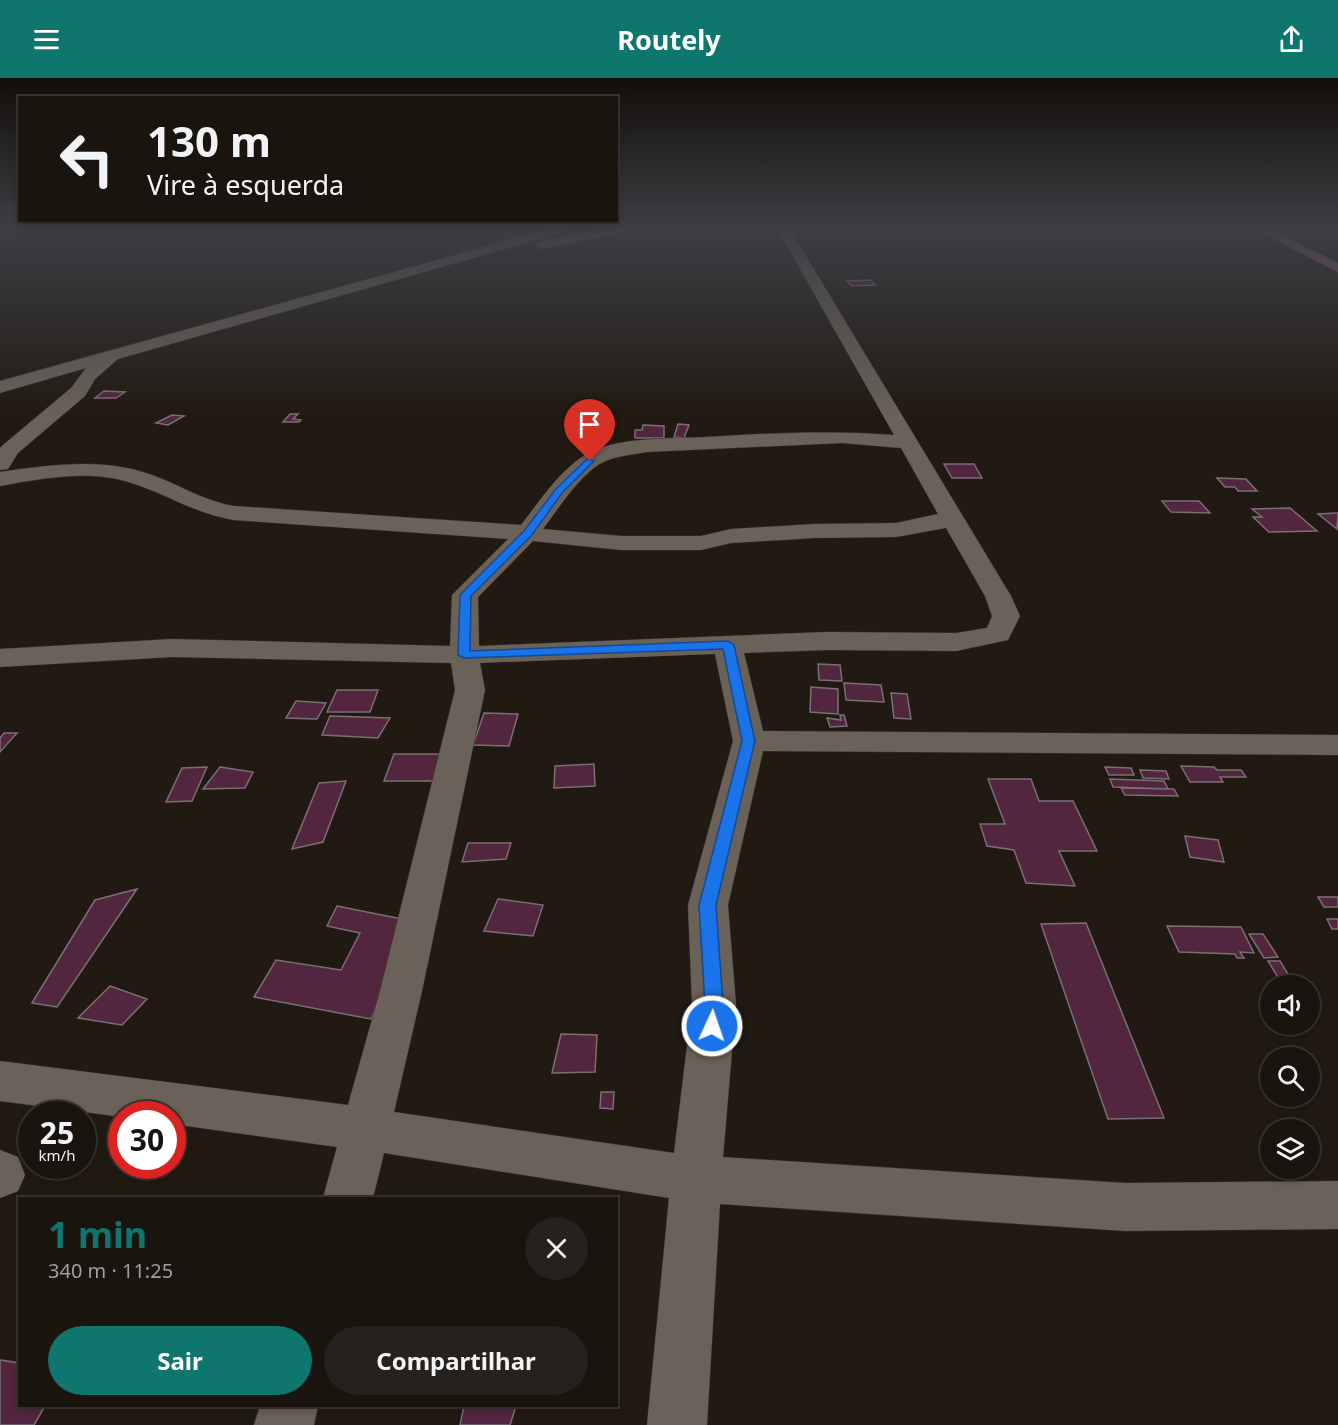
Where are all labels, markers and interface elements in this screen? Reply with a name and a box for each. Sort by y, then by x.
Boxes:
text: Routely [617,21,721,58]
icon: menu [30,23,63,56]
icon: share [1275,23,1308,56]
text: 130 m [147,112,271,169]
icon: left [48,120,126,198]
text: Vire à esquerda [147,166,344,203]
pin [564,399,615,461]
icon: arrive [573,408,606,441]
map controls [1260,975,1320,1179]
button: sound [1260,975,1320,1035]
position arrow [680,994,744,1058]
button: search [1260,1047,1320,1107]
speed limit sign: 30 [108,1101,186,1179]
text: 25 [40,1112,74,1153]
button: layers [1260,1119,1320,1179]
text: km/h [39,1145,75,1165]
text: 1 min [48,1210,147,1259]
button: close [525,1217,588,1280]
text: 340 m · 11:25 [48,1257,173,1284]
button: Sair [48,1326,312,1395]
button: Compartilhar [324,1326,588,1395]

